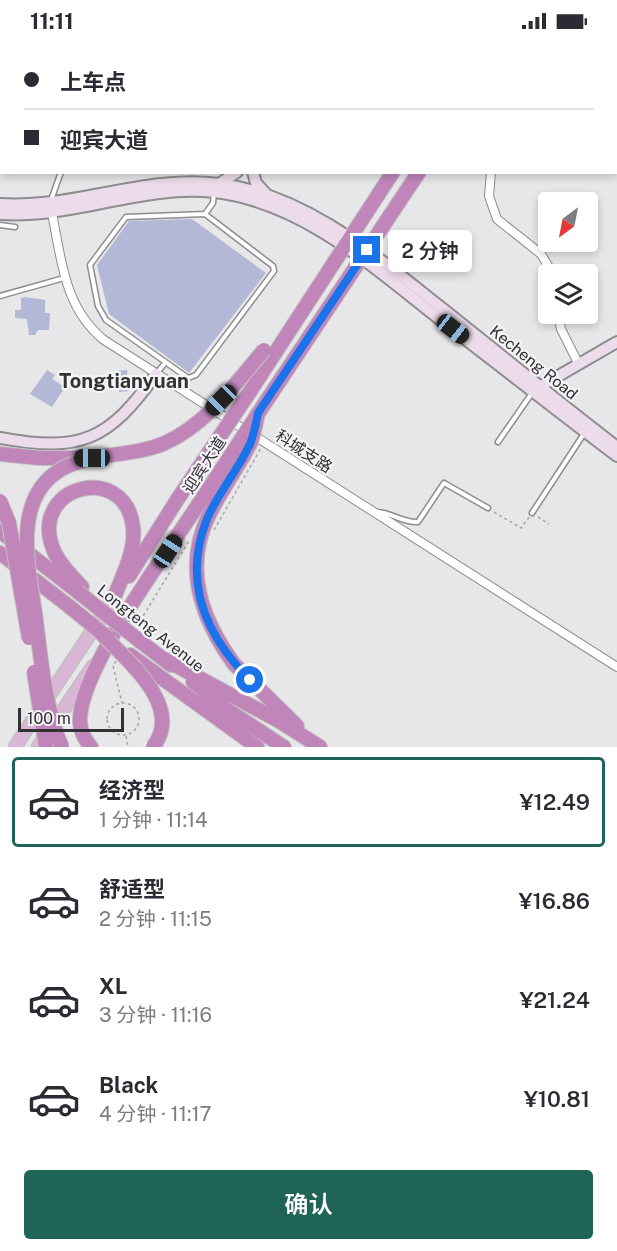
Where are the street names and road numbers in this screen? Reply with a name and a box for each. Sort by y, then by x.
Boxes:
street label: Kecheng Road [486,321,581,404]
street label: 科城支路 [272,426,336,477]
street label: 迎宾大道 [179,433,230,497]
street label: Longteng Avenue [93,581,208,676]

